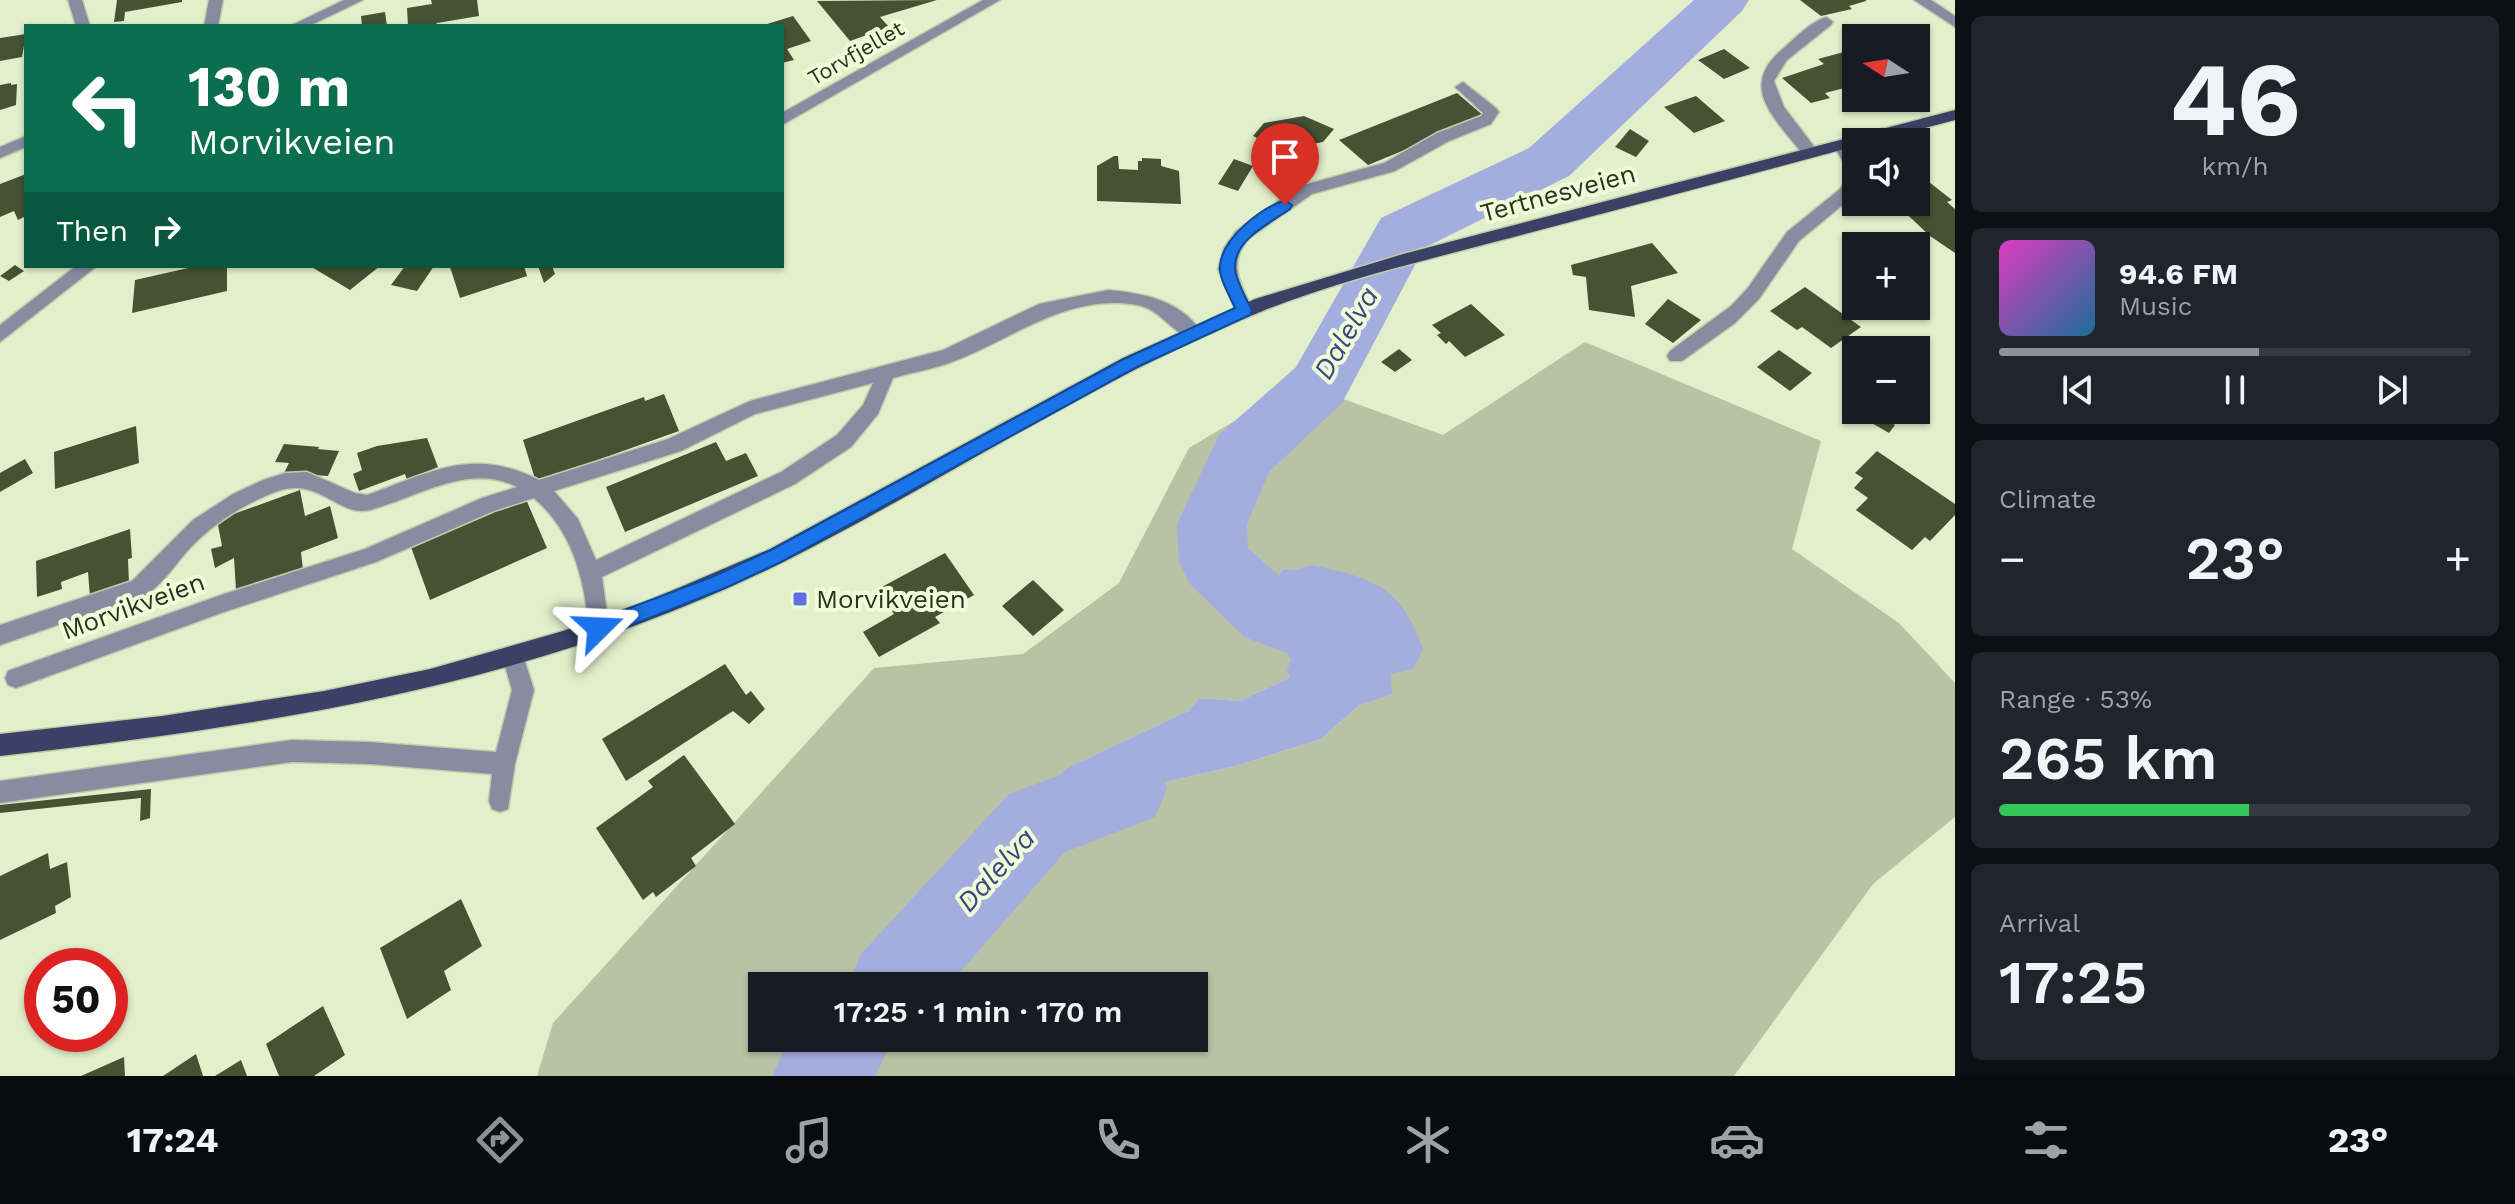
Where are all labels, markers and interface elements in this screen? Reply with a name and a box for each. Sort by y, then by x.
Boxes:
street label: Torvfjellet [804,15,908,91]
north arrow [1842,24,1930,112]
map controls [1842,24,1930,424]
text: 46 [2169,38,2301,160]
text: 130 m [188,54,350,120]
icon: left [56,56,160,160]
text: Morvikveien [188,121,396,163]
pin [1251,123,1319,205]
button: sound [1842,128,1930,216]
icon: arrive [1263,135,1307,179]
text: km/h [2202,151,2268,181]
street label: Tertnesveien [1477,158,1639,228]
icon: right [144,208,188,252]
text: Then [56,213,128,248]
button: + [1842,232,1930,320]
text: 94.6 FM [2119,256,2238,291]
water label: Dalelva [1307,281,1385,385]
text: Music [2119,291,2192,321]
button: − [1842,336,1930,424]
icon: previous [2056,368,2100,412]
icon: pause [2213,368,2257,412]
icon: next [2370,368,2414,412]
text: Climate [1999,484,2097,514]
text: 23° [2185,523,2285,594]
text: − [1999,533,2026,585]
text: + [2444,533,2471,585]
street label: Morvikveien [57,566,209,646]
place label: Morvikveien [816,584,966,614]
position arrow [557,586,641,670]
marker: Morvikveien [791,590,809,608]
text: Range · 53% [1999,684,2152,714]
text: 265 km [1999,723,2217,794]
water label: Dalelva [950,822,1042,918]
text: Arrival [1999,908,2080,938]
text: 17:25 [1999,947,2147,1018]
speed limit sign: 50 [24,948,128,1052]
text: 17:25 · 1 min · 170 m [834,994,1122,1029]
icon: directions [472,1112,528,1168]
icon: music [781,1112,837,1168]
icon: phone [1090,1112,1146,1168]
icon: climate [1400,1112,1456,1168]
icon: car [1709,1112,1765,1168]
icon: filters [2018,1112,2074,1168]
text: 17:24 [127,1119,219,1161]
text: 23° [2328,1119,2388,1161]

